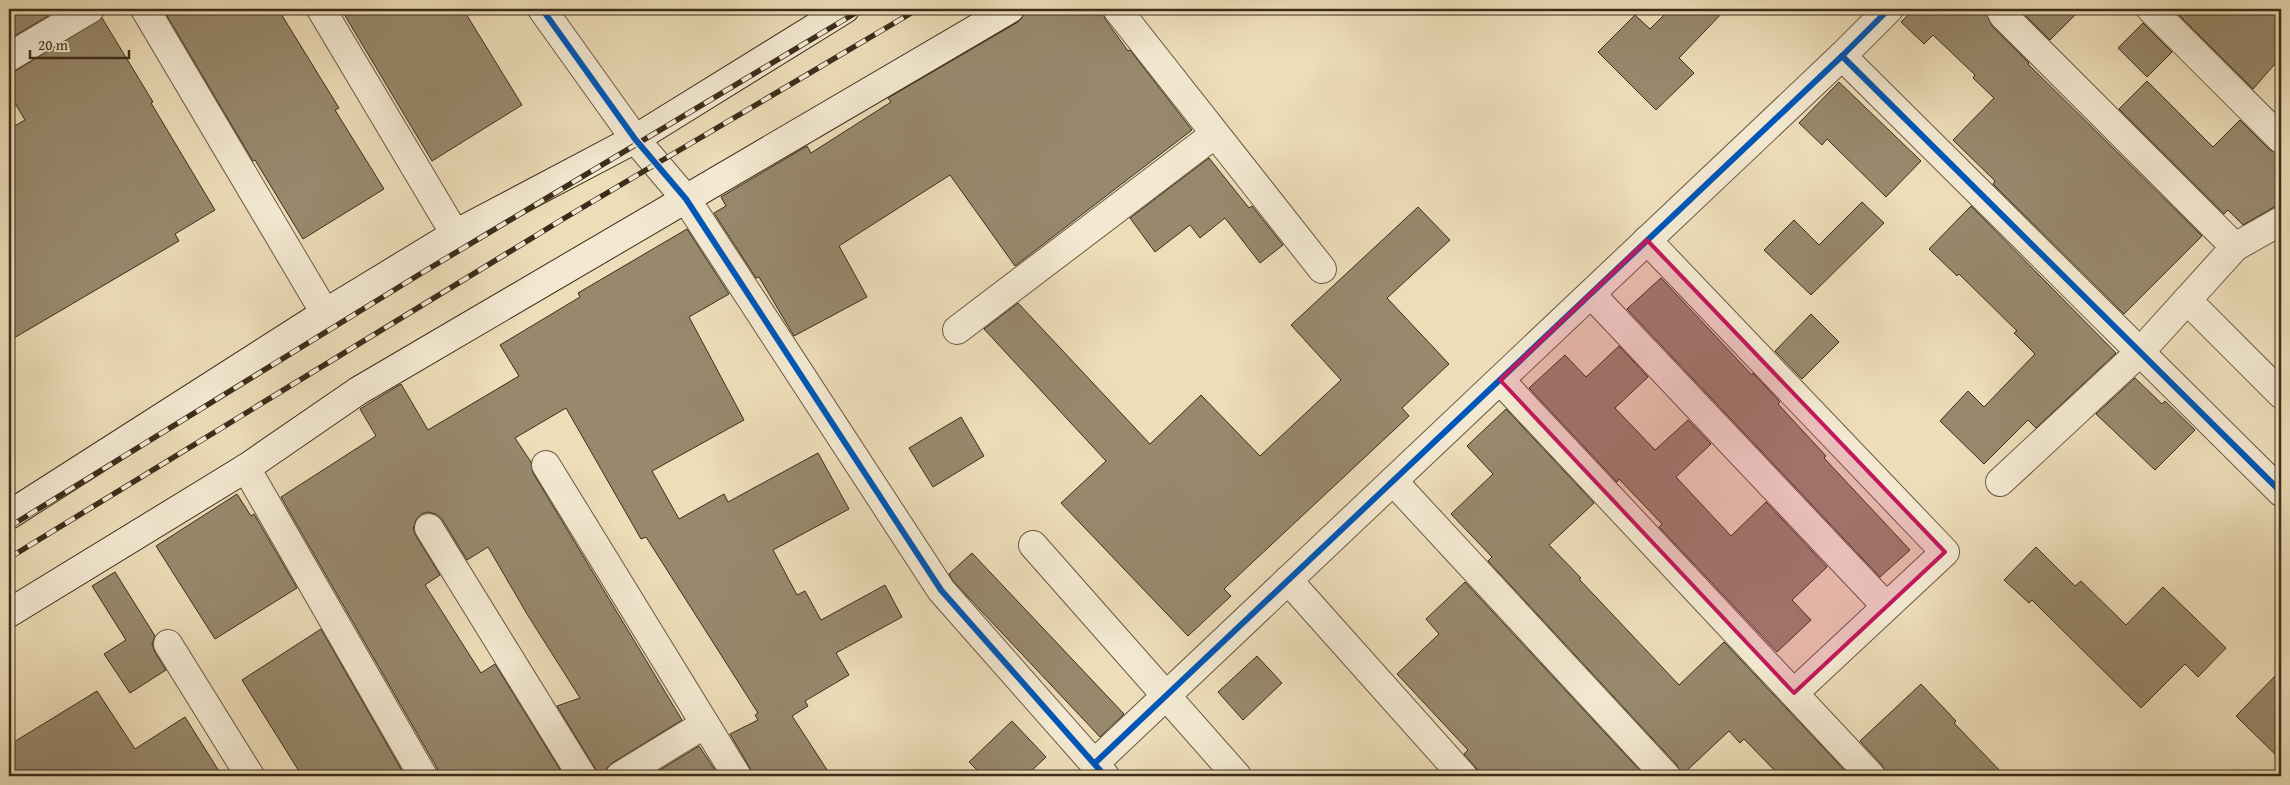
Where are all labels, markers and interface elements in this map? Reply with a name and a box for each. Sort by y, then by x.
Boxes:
scale bar [30,28,129,60]
text: 20 m [38,34,69,55]

